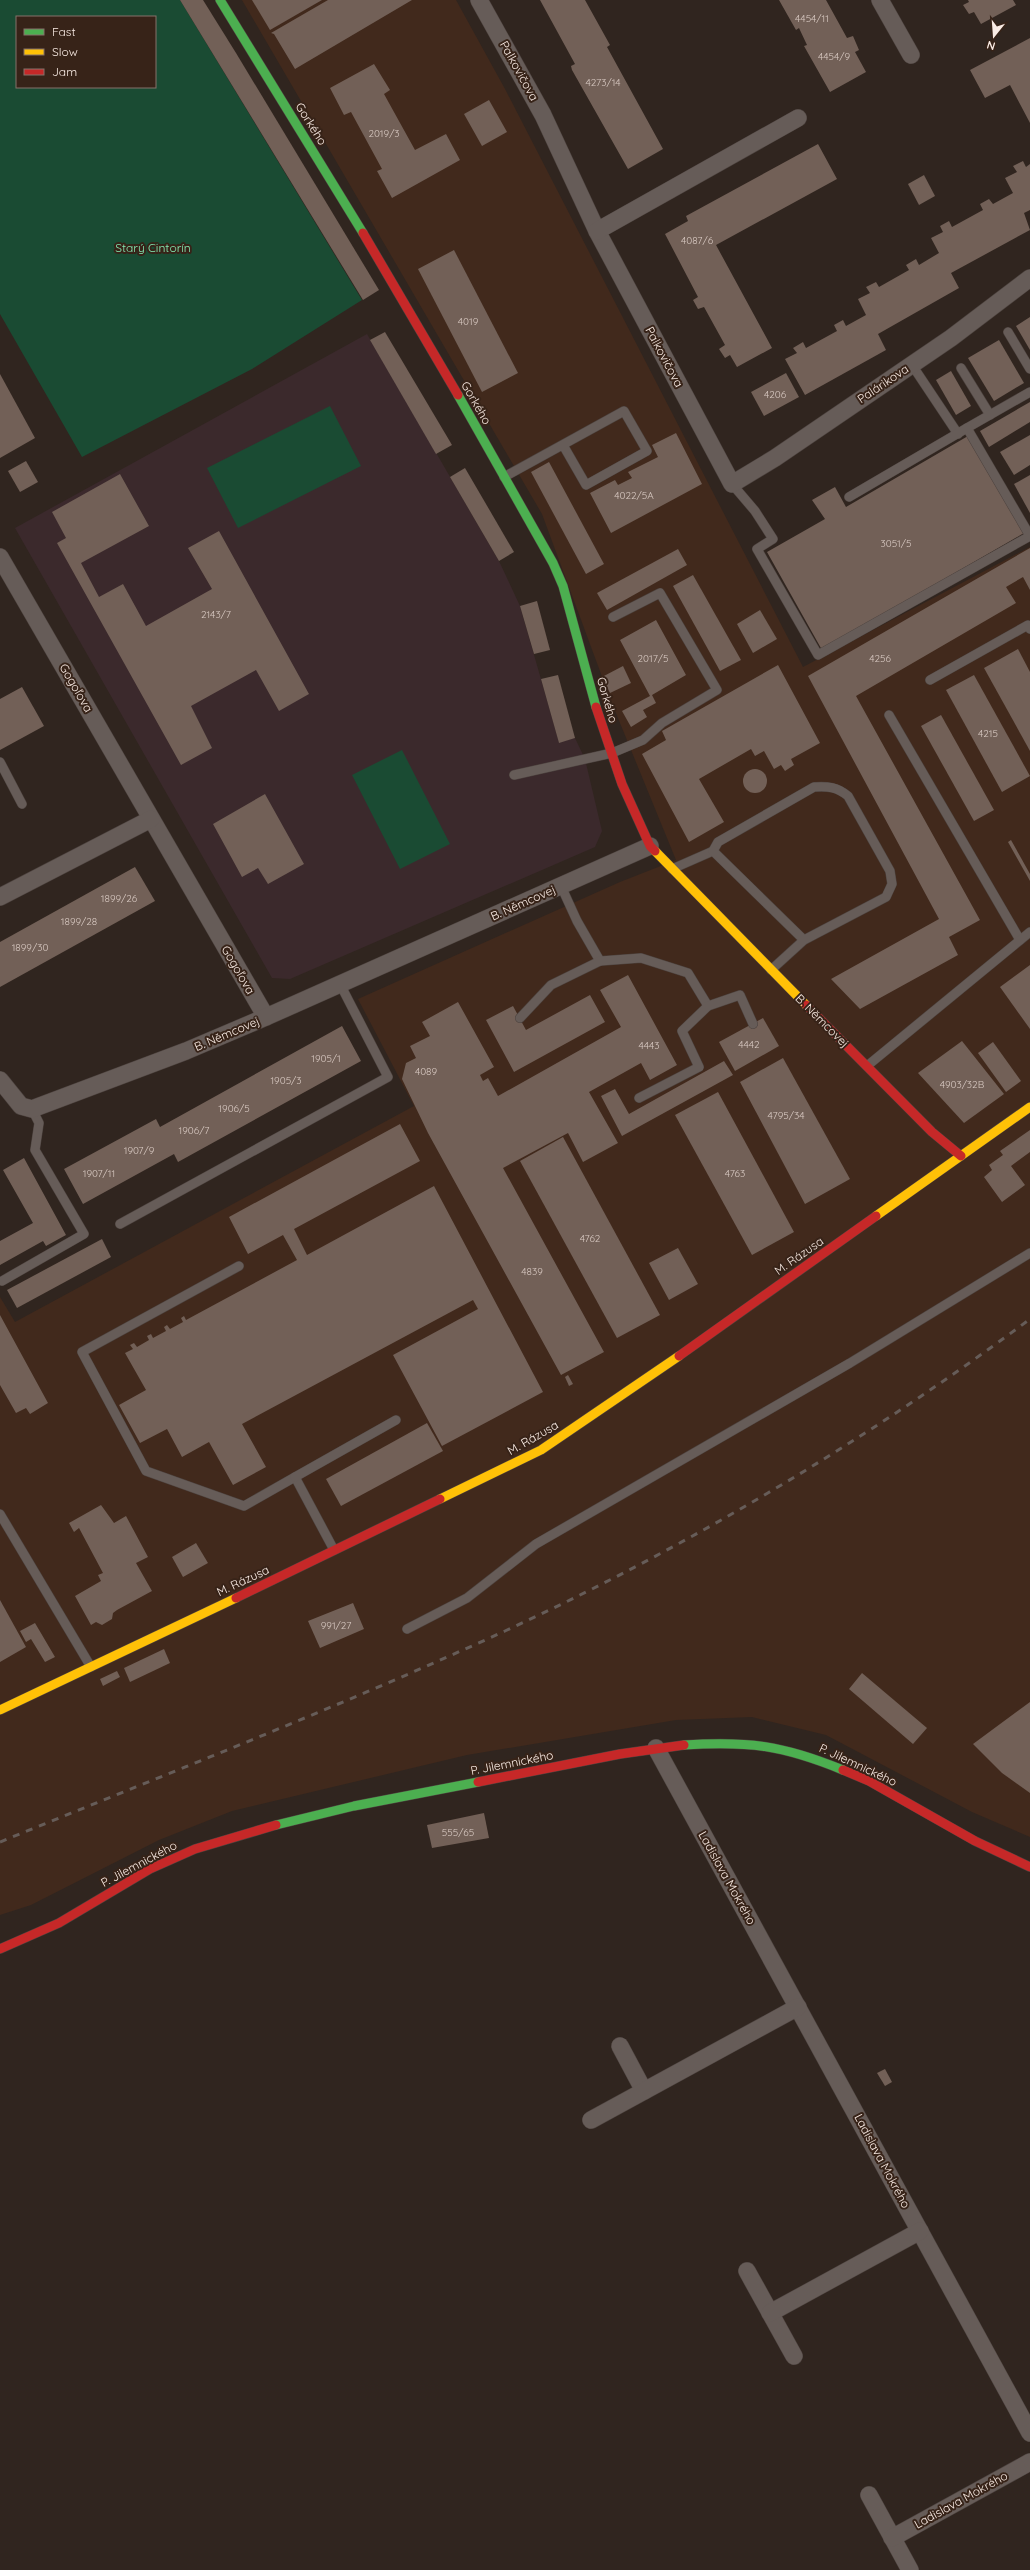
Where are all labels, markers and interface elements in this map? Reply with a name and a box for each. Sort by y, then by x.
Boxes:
house number: 4454/11 [795,12,829,25]
legend [16,16,156,88]
north arrow [974,16,1014,56]
text: Fast [52,24,76,39]
street label: Palkovičova [497,38,542,103]
text: N [985,38,997,53]
text: Slow [52,44,78,59]
house number: 4454/9 [818,50,850,63]
text: Jam [52,64,77,79]
house number: 4273/14 [585,76,621,89]
street label: Gorkého [293,100,330,148]
house number: 2019/3 [368,127,400,140]
house number: 4087/6 [681,234,714,247]
park label: Starý Cintorín [115,240,191,255]
house number: 4019 [458,315,479,328]
street label: Palkovičova [642,324,687,390]
street label: Palárikova [854,361,911,406]
street label: Gorkého [458,379,495,427]
house number: 4206 [764,388,787,401]
house number: 4022/5A [614,489,654,502]
house number: 3051/5 [880,537,912,550]
house number: 2143/7 [201,608,231,621]
house number: 2017/5 [638,652,669,665]
house number: 4256 [869,652,891,665]
street label: Gogoľova [56,661,96,715]
street label: Gorkého [594,675,621,725]
house number: 4215 [978,727,998,740]
street label: B. Němcovej [488,882,558,924]
house number: 1899/26 [101,892,138,905]
house number: 1899/28 [61,915,97,928]
house number: 1899/30 [12,941,48,954]
street label: Gogoľova [218,943,258,997]
street label: B. Němcovej [793,991,852,1050]
street label: B. Němcovej [192,1013,262,1054]
house number: 4442 [738,1038,760,1051]
house number: 4443 [638,1039,660,1052]
house number: 1905/1 [311,1052,341,1065]
house number: 4089 [415,1065,438,1078]
house number: 1905/3 [270,1074,302,1087]
house number: 4903/32B [940,1078,985,1091]
house number: 1906/5 [218,1102,250,1115]
house number: 4795/34 [768,1109,804,1122]
house number: 1906/7 [179,1124,209,1137]
house number: 1907/9 [124,1144,155,1157]
house number: 1907/11 [83,1167,115,1180]
house number: 4763 [725,1167,745,1180]
house number: 4762 [580,1232,601,1245]
street label: M. Rázusa [771,1233,826,1278]
house number: 4839 [521,1265,543,1278]
street label: M. Rázusa [505,1417,561,1458]
street label: M. Rázusa [214,1562,271,1599]
house number: 991/27 [321,1619,351,1632]
street label: P. Jilemnického [817,1740,899,1789]
street label: P. Jilemnického [469,1747,555,1778]
house number: 555/65 [442,1826,474,1839]
street label: Ladislava Mokrého [696,1828,759,1927]
street label: P. Jilemnického [98,1837,179,1890]
street label: Ladislava Mokrého [851,2111,914,2211]
street label: Ladislava Mokrého [911,2468,1010,2531]

